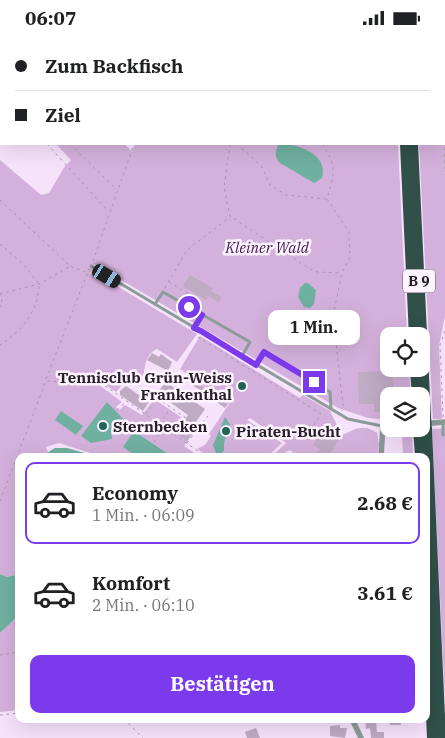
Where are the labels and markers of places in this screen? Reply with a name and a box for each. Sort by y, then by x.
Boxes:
place label: Tennisclub Grün-Weiss Frankenthal [58,368,232,404]
marker: Tennisclub Grün-Weiss Frankenthal [236,380,248,392]
place label: Sternbecken [113,417,207,436]
marker: Sternbecken [97,420,109,432]
place label: Piraten-Bucht [236,422,341,441]
marker: Piraten-Bucht [220,425,232,437]

